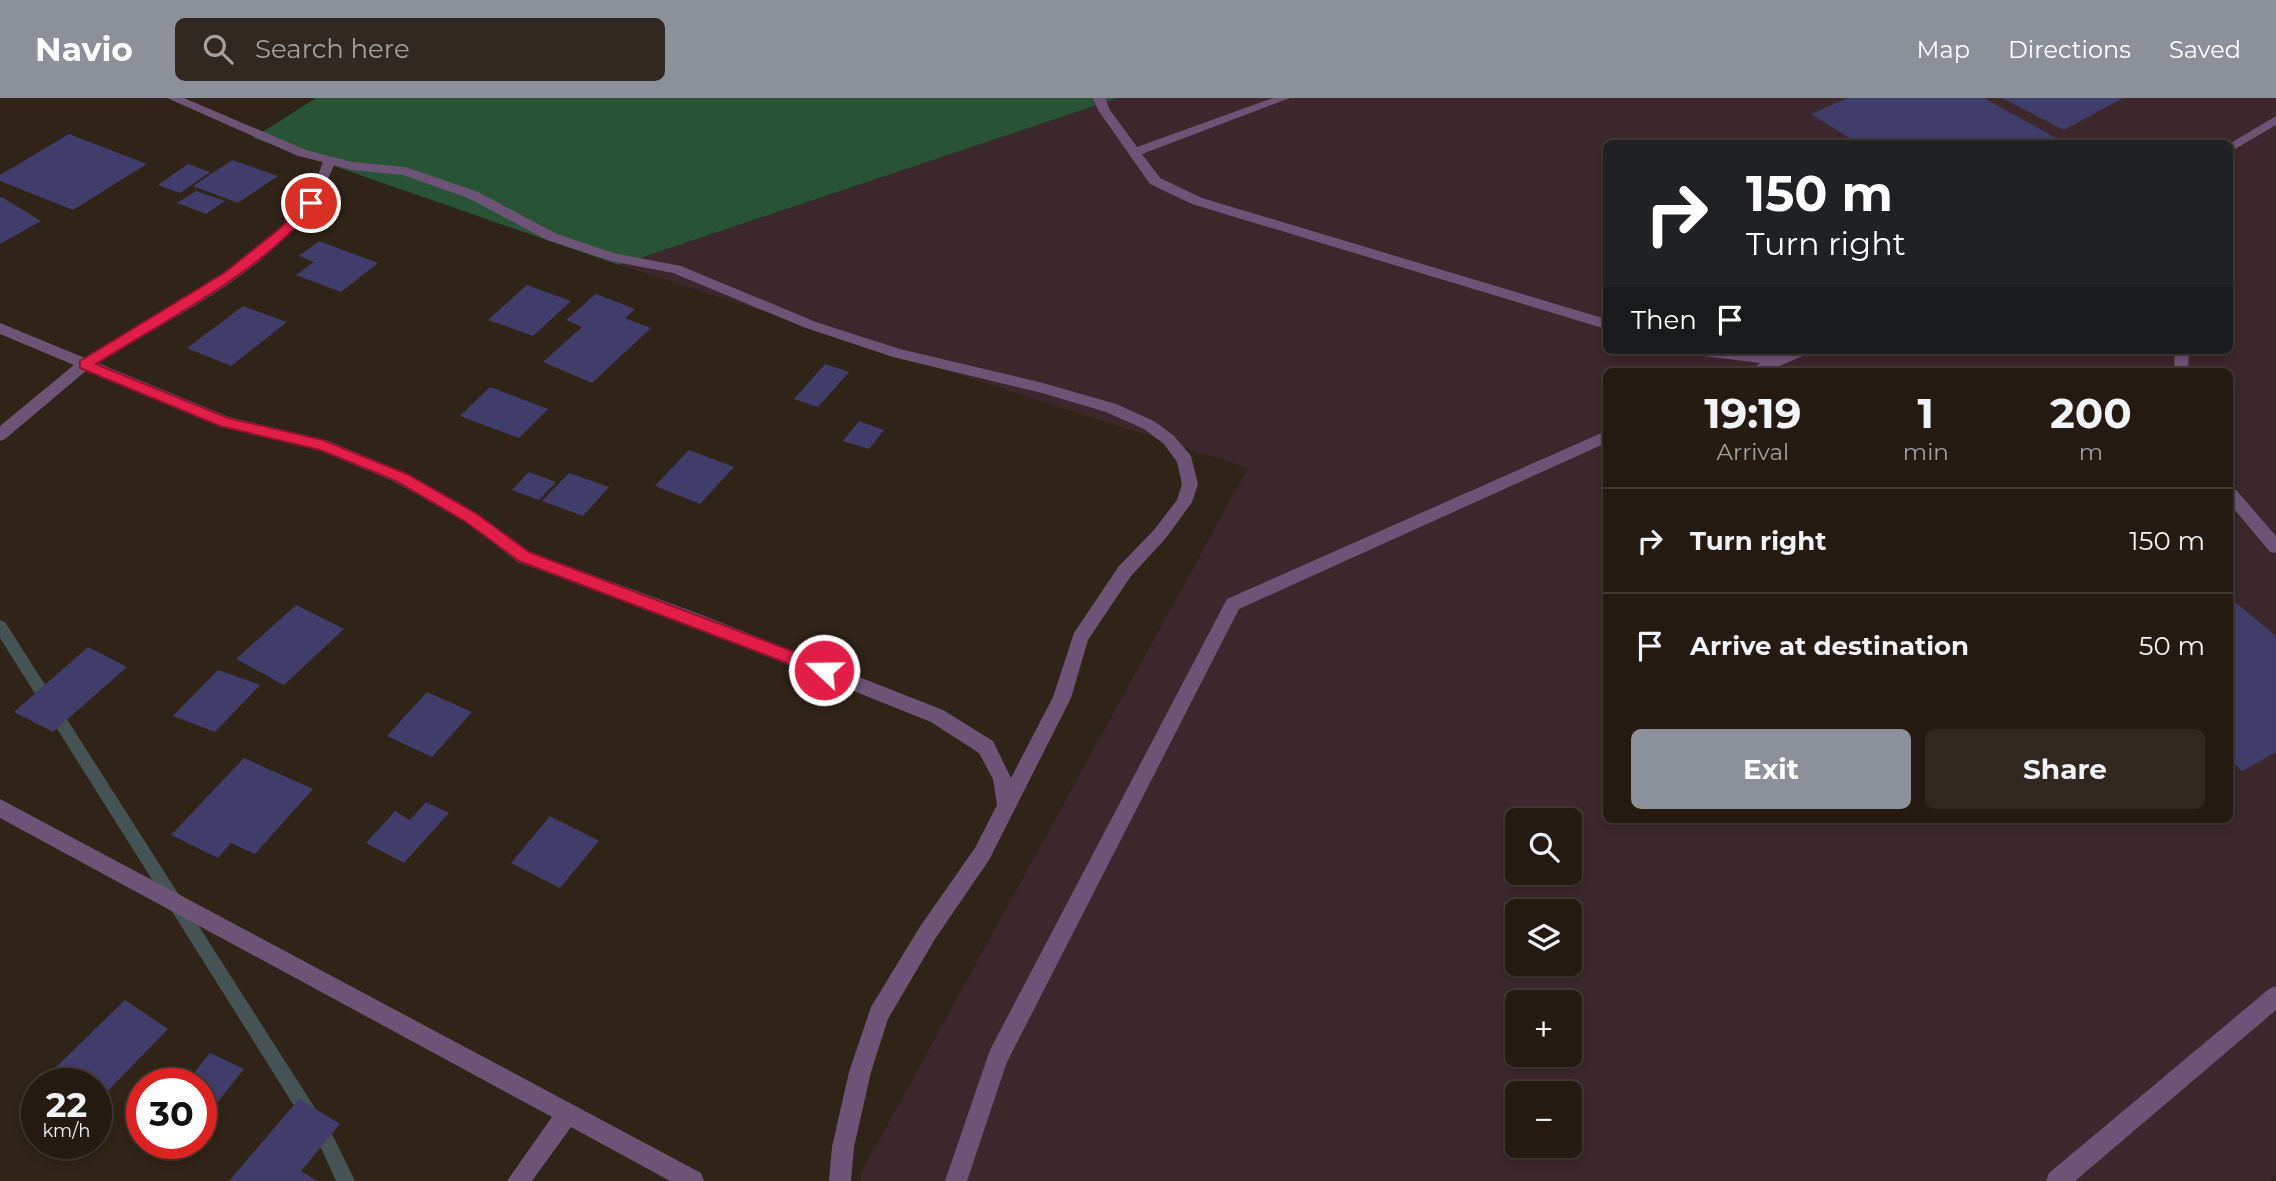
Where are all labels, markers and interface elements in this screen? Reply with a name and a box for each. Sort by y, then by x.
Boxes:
search box [175,18,665,81]
text: Navio [35,29,133,69]
icon: search [199,30,237,68]
text: Search here [255,33,410,65]
text: Map [1917,35,1970,64]
text: Directions [2008,35,2131,64]
text: Saved [2169,35,2241,64]
text: 150 m [1746,164,1893,223]
icon: right [1631,168,1722,259]
pin [281,173,341,233]
icon: arrive [292,184,330,222]
text: Turn right [1746,224,1906,263]
icon: arrive [1711,301,1749,339]
text: Then [1631,304,1697,336]
text: 19:19 [1704,387,1802,439]
text: 1 [1918,387,1934,439]
text: 200 [2050,387,2132,439]
text: Arrival [1717,438,1789,466]
text: min [1903,438,1949,466]
text: m [2079,438,2103,466]
icon: right [1631,522,1669,560]
text: Turn right [1690,525,1826,557]
text: 150 m [2129,525,2205,557]
icon: arrive [1631,627,1669,665]
text: Arrive at destination [1690,630,1969,662]
text: 50 m [2139,630,2205,662]
position arrow [787,633,861,707]
button: Exit [1631,729,1911,809]
button: Share [1925,729,2205,809]
map controls [1505,808,1582,1158]
button: search [1505,808,1582,885]
button: layers [1505,899,1582,976]
button: + [1505,990,1582,1067]
speed limit sign: 30 [126,1068,217,1159]
button: − [1505,1081,1582,1158]
text: 22 [46,1083,87,1126]
text: km/h [42,1120,91,1142]

